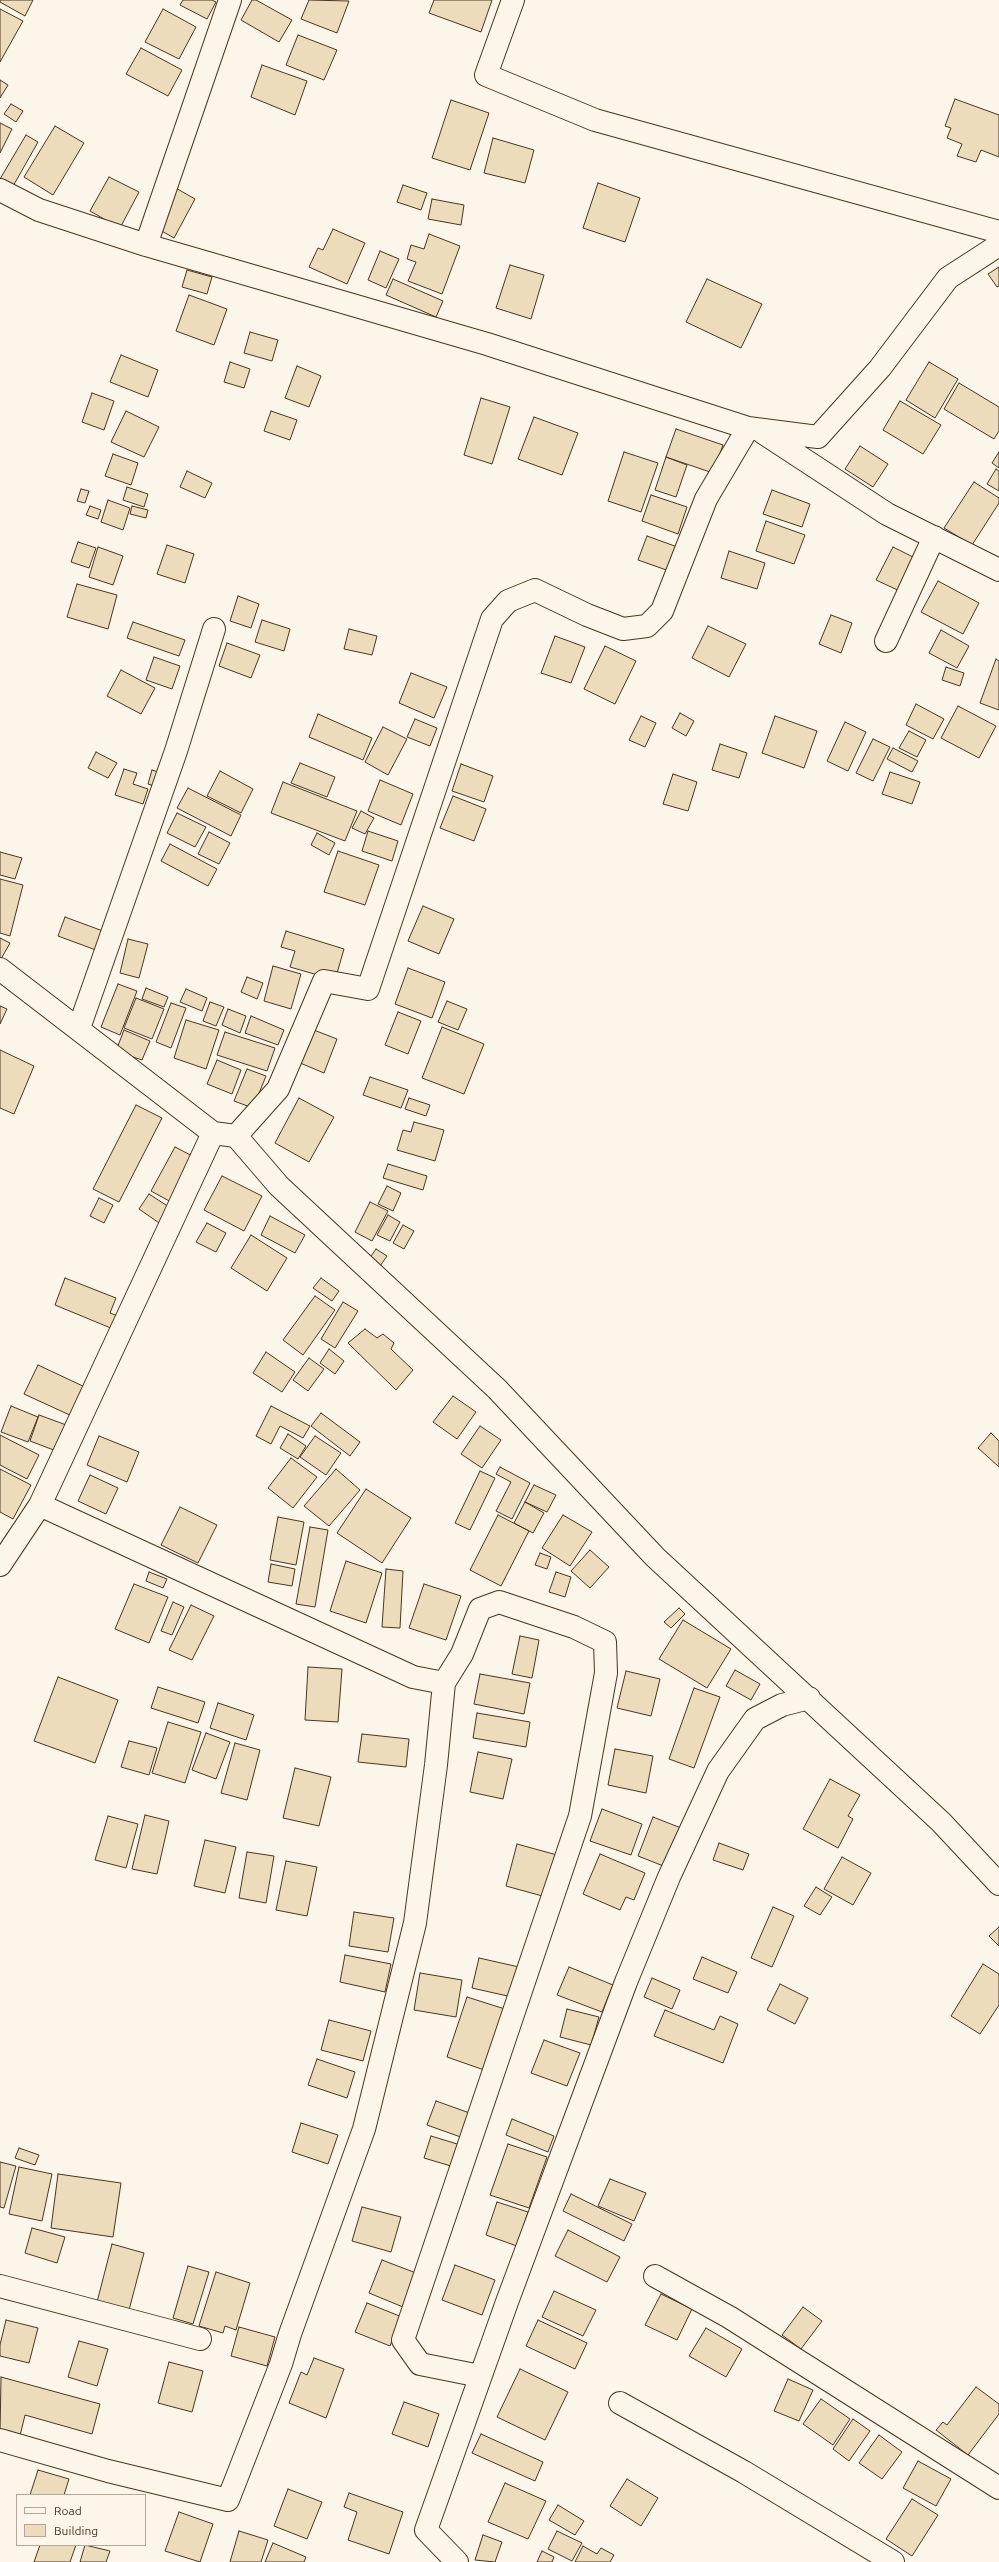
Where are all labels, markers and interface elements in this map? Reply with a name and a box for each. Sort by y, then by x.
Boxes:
legend [16,2494,146,2546]
text: Road [54,2504,82,2517]
text: Building [54,2524,98,2537]

